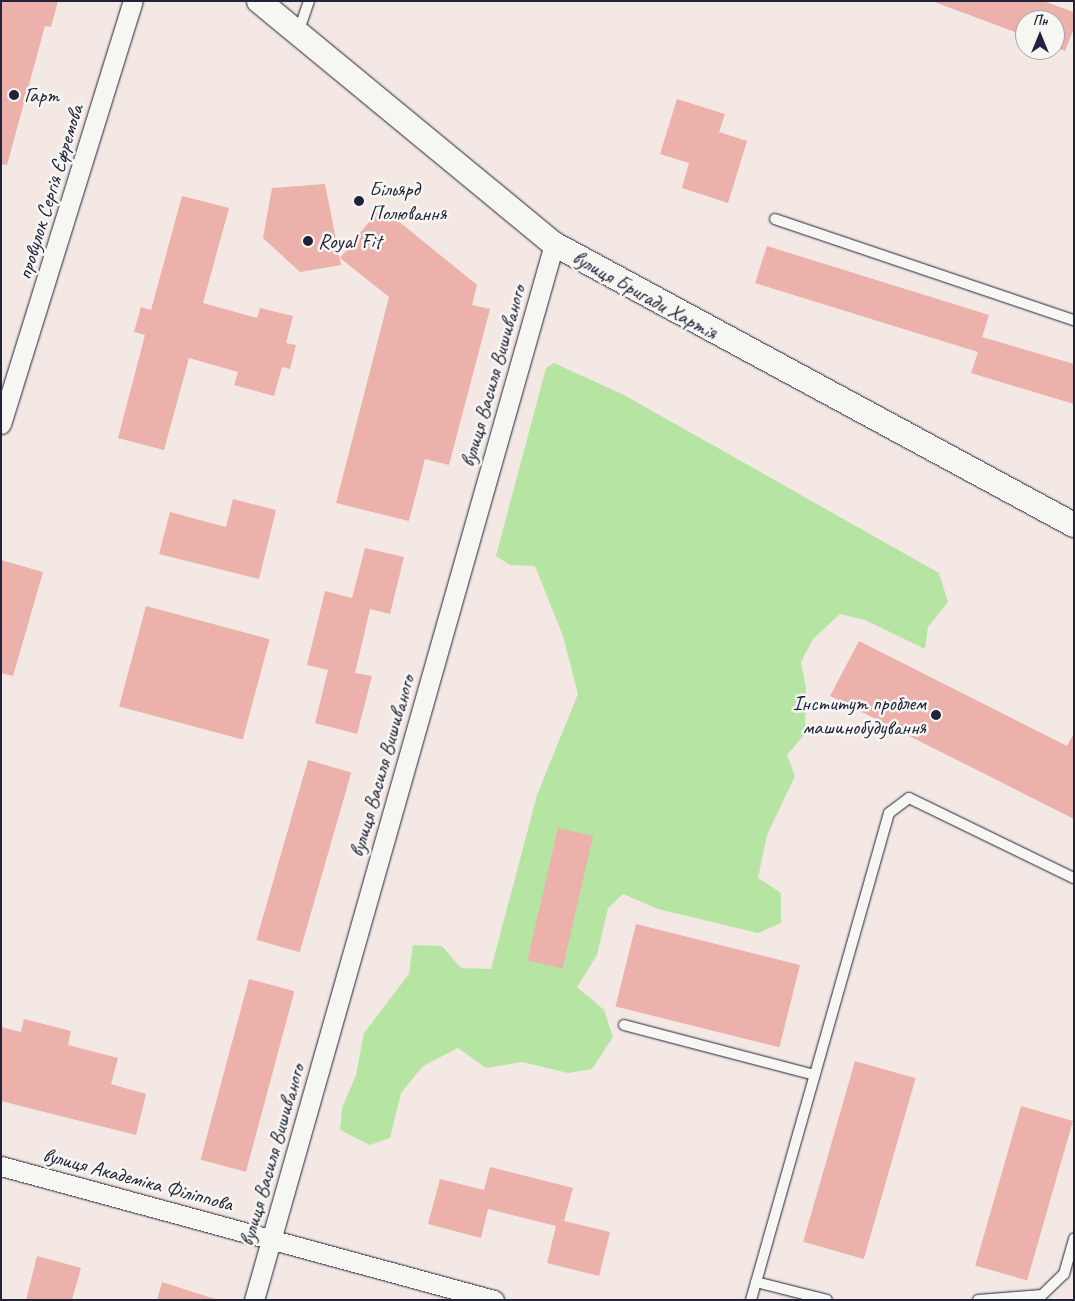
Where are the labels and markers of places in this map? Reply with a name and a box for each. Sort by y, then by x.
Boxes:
place label: Гарт [24,82,59,108]
marker: Гарт [8,89,20,101]
place label: Більярд Полювання [369,176,446,226]
marker: Більярд Полювання [353,195,365,207]
place label: Royal Fit [318,228,381,254]
marker: Royal Fit [302,235,314,247]
place label: Інститут проблем машинобудування [790,690,926,740]
marker: Інститут проблем машинобудування [930,709,942,721]

